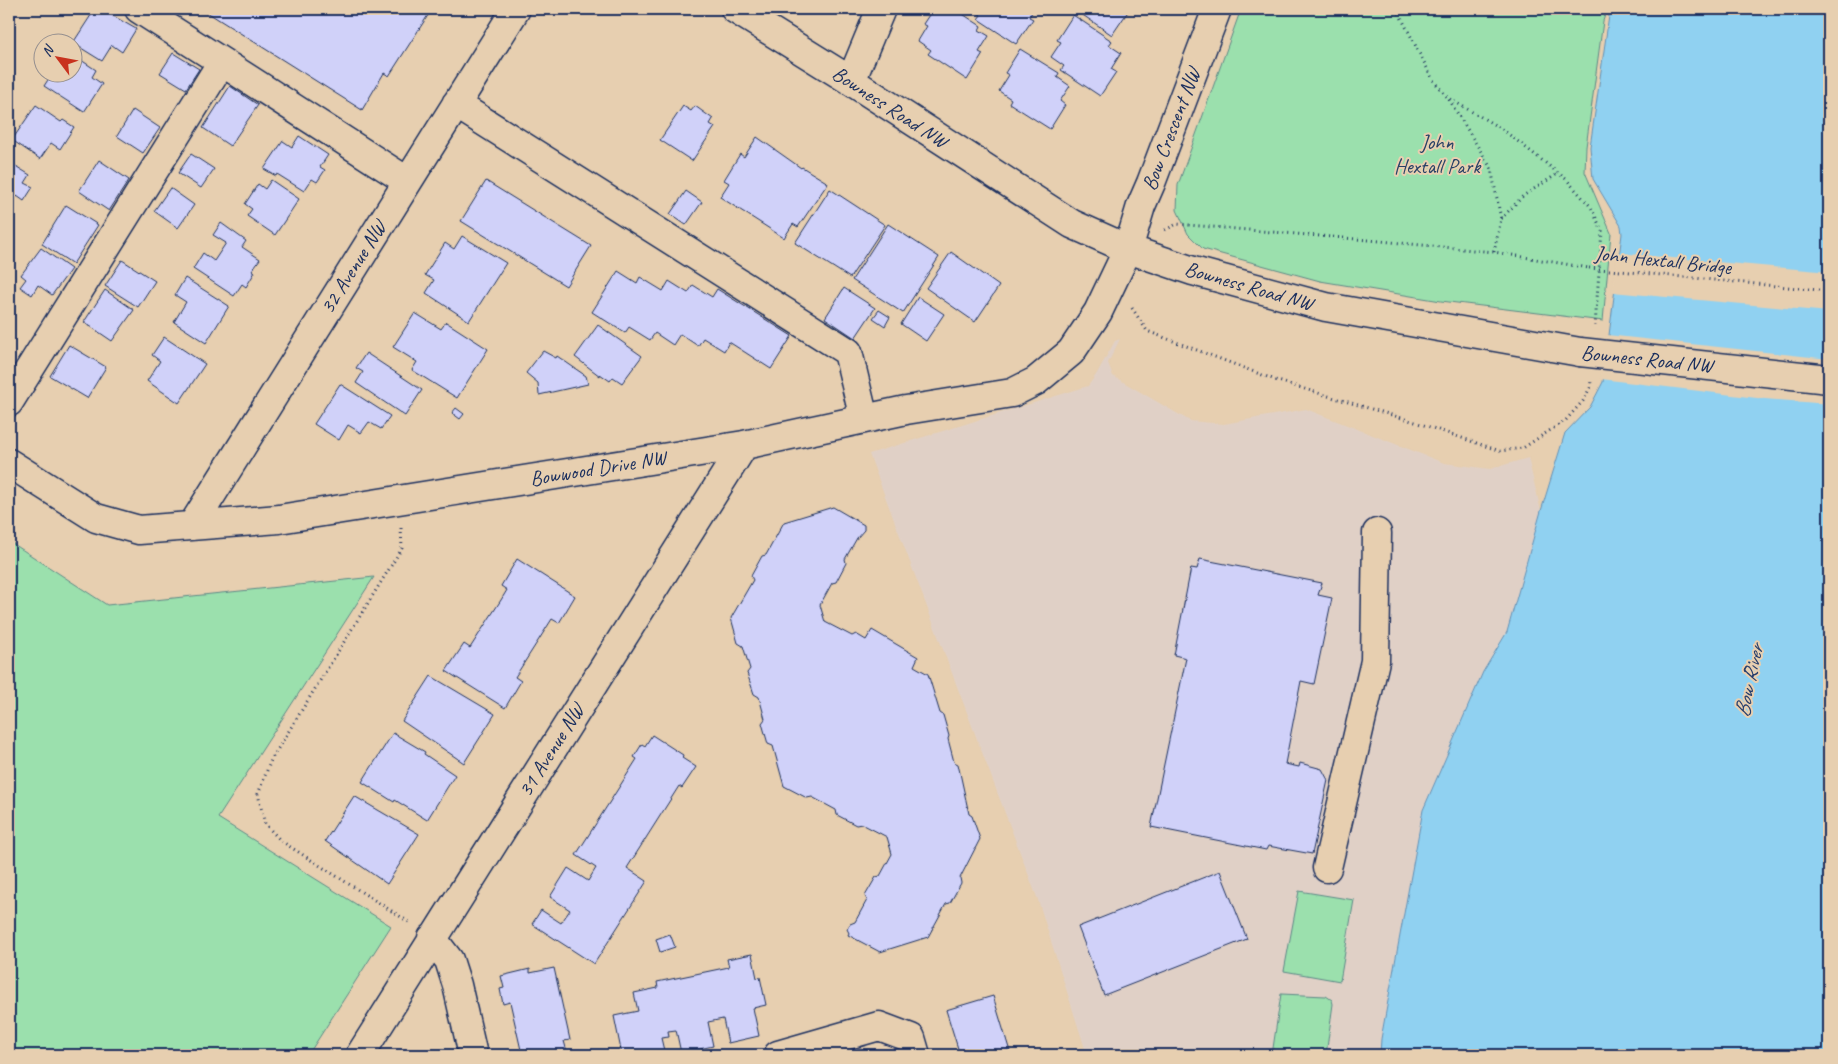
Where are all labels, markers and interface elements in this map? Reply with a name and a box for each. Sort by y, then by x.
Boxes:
north arrow [32,32,82,82]
text: N [38,41,58,60]
street label: Bowness Road NW [827,60,955,155]
street label: Bow Crescent NW [1136,62,1207,194]
park label: John Hextall Park [1394,129,1481,179]
street label: 32 Avenue NW [314,214,393,318]
street label: John Hextall Bridge [1593,240,1733,280]
street label: Bowness Road NW [1182,255,1319,318]
street label: Bowness Road NW [1580,339,1717,379]
street label: Bowwood Drive NW [528,444,671,492]
water label: Bow River [1728,638,1771,720]
street label: 31 Avenue NW [512,697,591,801]

